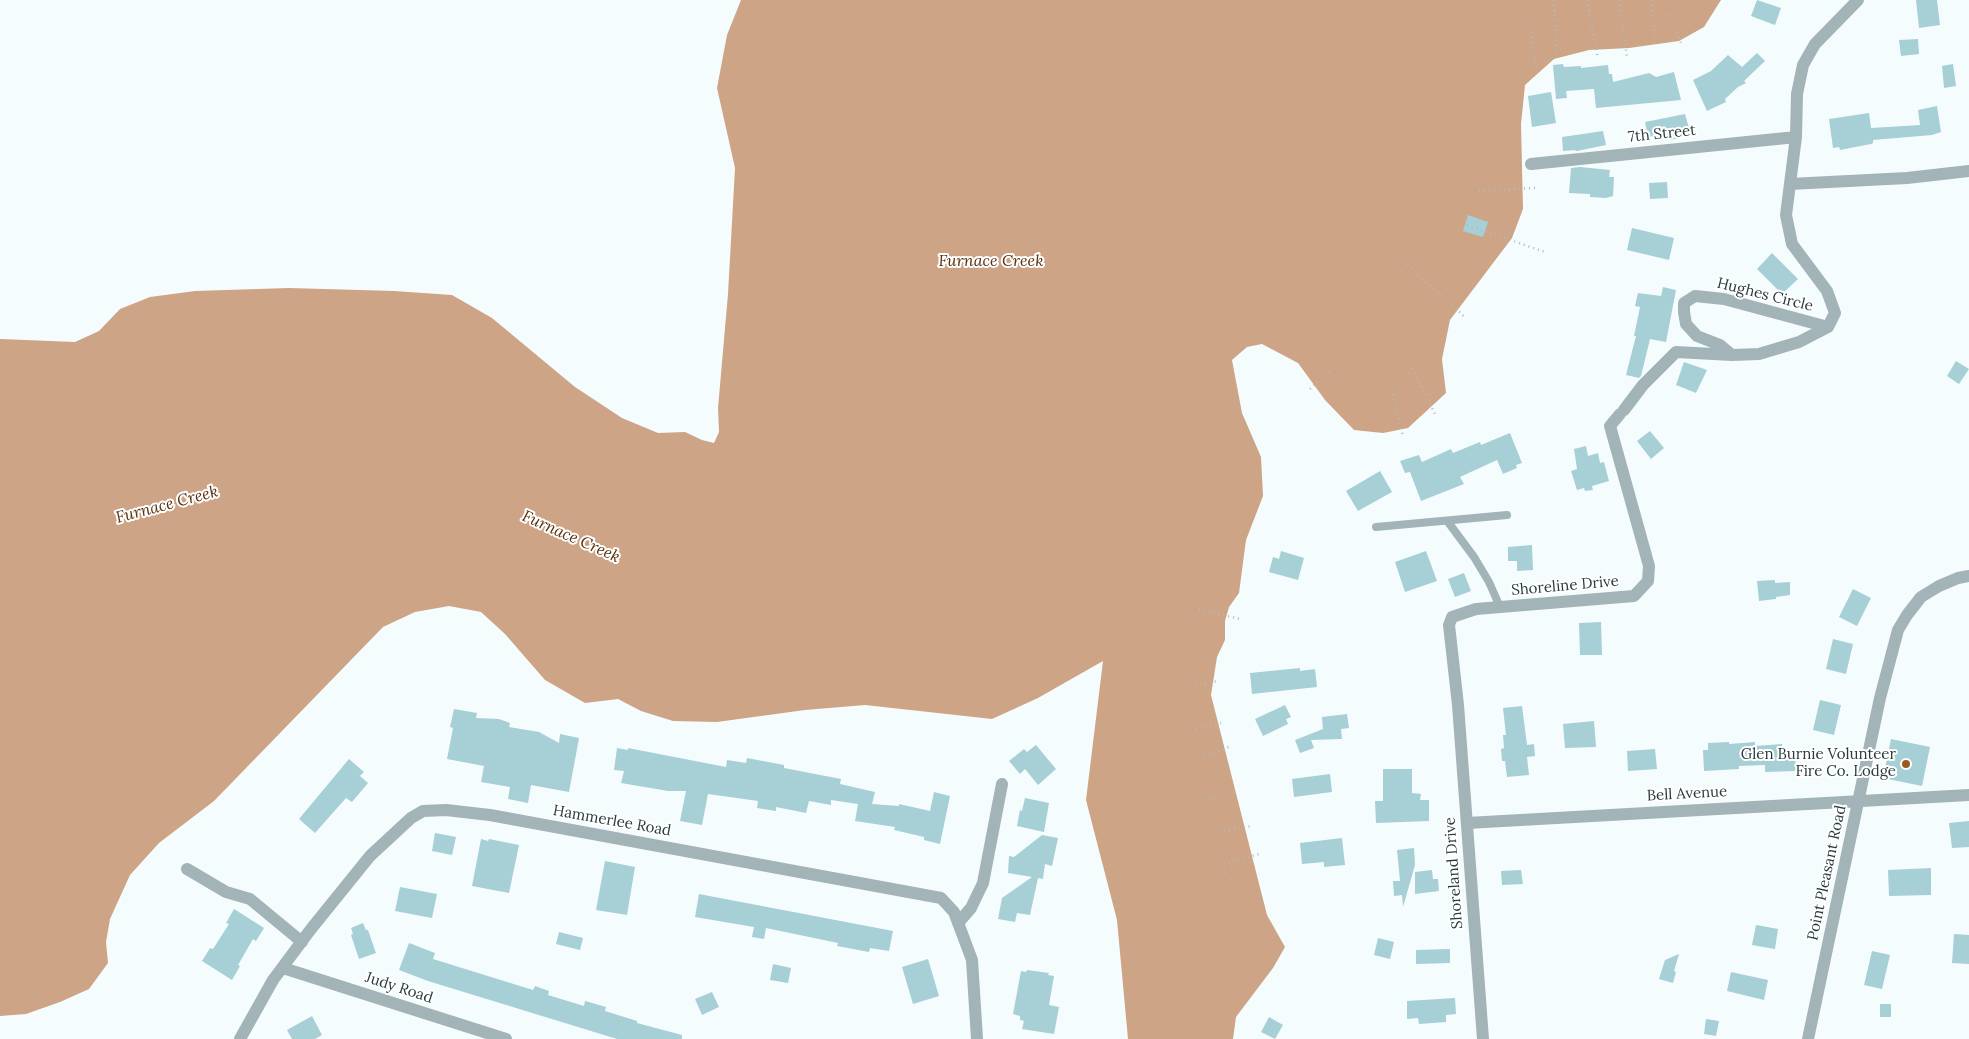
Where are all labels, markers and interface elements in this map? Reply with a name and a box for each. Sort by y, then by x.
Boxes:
street label: 7th Street [1627,121,1697,147]
water label: Furnace Creek [938,251,1044,271]
street label: Hughes Circle [1715,274,1815,316]
water label: Furnace Creek [114,482,220,528]
water label: Furnace Creek [519,507,623,567]
street label: Shoreline Drive [1511,572,1619,600]
place label: Glen Burnie Volunteer Fire Co. Lodge [1741,746,1896,781]
marker: Glen Burnie Volunteer Fire Co. Lodge [1900,758,1912,770]
street label: Bell Avenue [1646,783,1728,805]
street label: Hammerlee Road [551,802,673,840]
street label: Point Pleasant Road [1804,804,1850,942]
street label: Shoreland Drive [1441,816,1467,930]
street label: Judy Road [363,969,435,1007]

